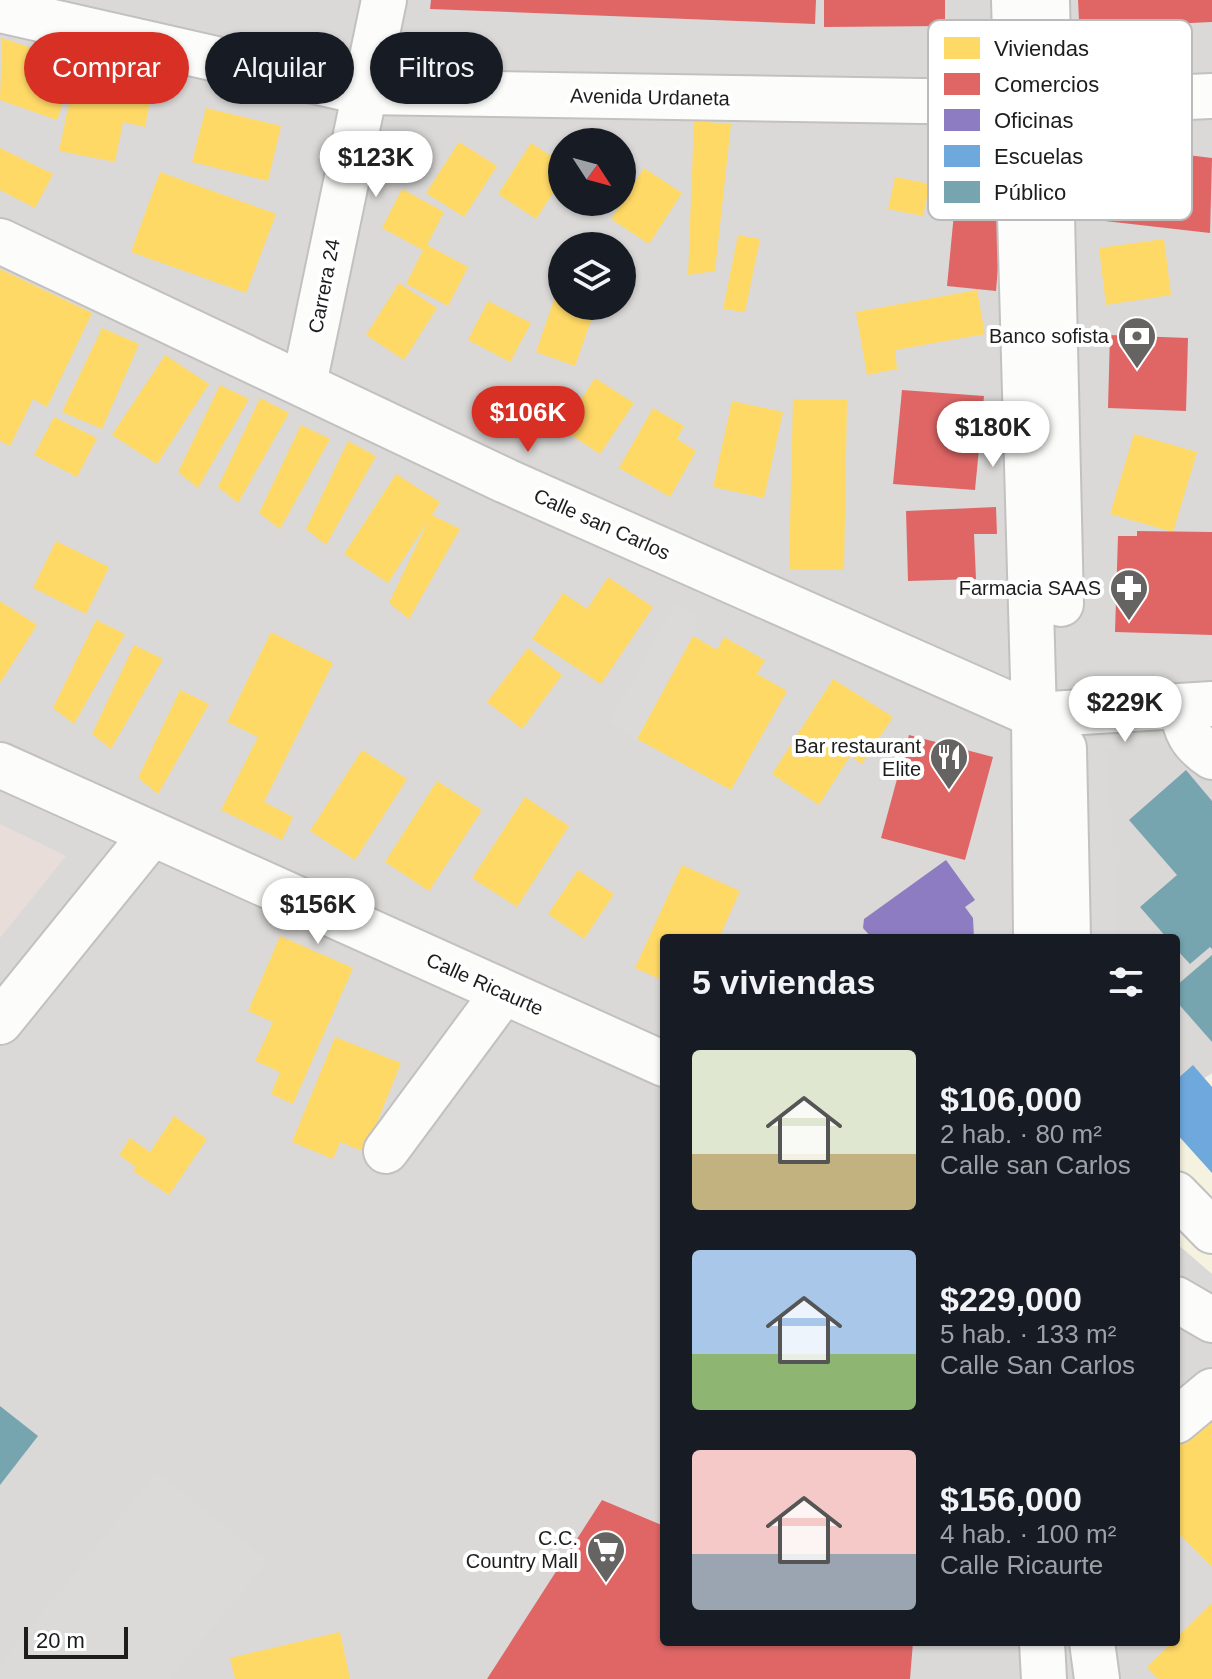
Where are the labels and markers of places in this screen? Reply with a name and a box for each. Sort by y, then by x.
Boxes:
pin: $123K [320,131,432,199]
bank icon: Banco sofista [1116,315,1158,370]
place label: Banco sofista [989,325,1110,347]
pin: $106K [472,386,584,454]
pin: $180K [937,401,1049,469]
pharmacy icon: Farmacia SAAS [1108,567,1150,622]
place label: Farmacia SAAS [959,577,1101,599]
pin: $229K [1069,676,1181,744]
place label: Bar restaurant Elite [794,735,921,780]
restaurant icon: Bar restaurant Elite [928,736,970,791]
pin: $156K [262,878,374,946]
place label: C.C. Country Mall [466,1527,578,1572]
supermarket icon: C.C. Country Mall [585,1529,627,1584]

